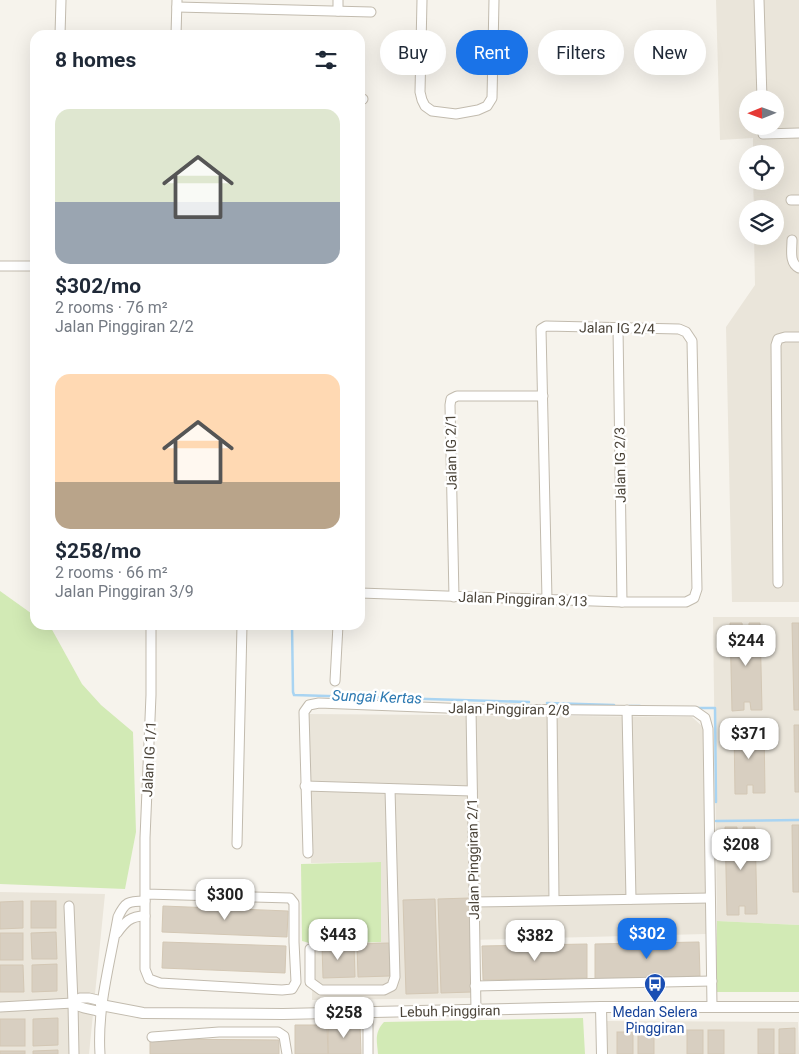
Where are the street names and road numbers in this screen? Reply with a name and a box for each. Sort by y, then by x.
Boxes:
street label: Jalan IG 2/4 [579,319,655,337]
street label: Jalan IG 2/1 [442,414,460,490]
street label: Jalan IG 2/3 [611,427,629,503]
street label: Jalan Pinggiran 3/13 [458,589,588,609]
street label: Jalan Pinggiran 2/8 [448,700,570,718]
street label: Jalan IG 1/1 [139,721,159,797]
street label: Jalan Pinggiran 2/1 [464,798,482,920]
street label: Lebuh Pinggiran [400,1002,500,1020]

